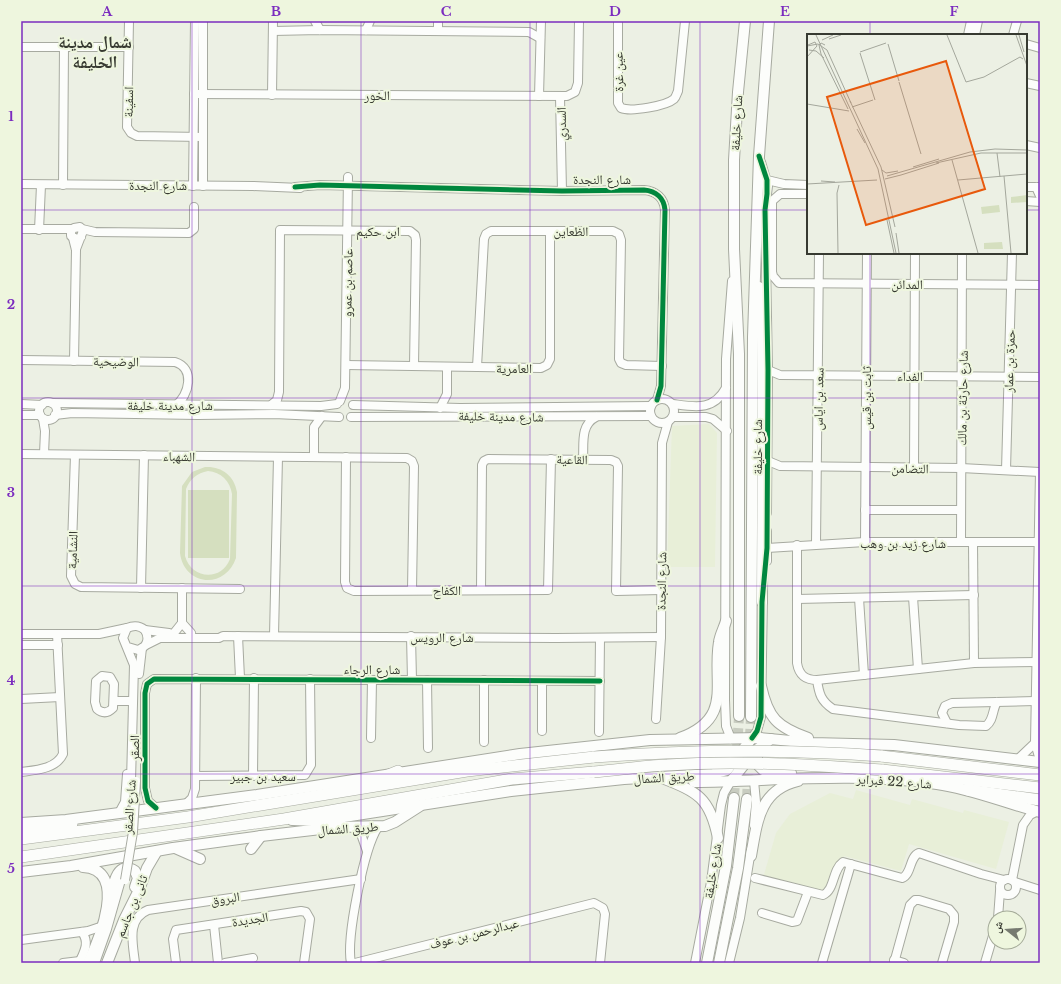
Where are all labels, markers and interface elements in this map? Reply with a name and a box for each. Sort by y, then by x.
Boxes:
text: A [101,3,113,20]
text: B [271,3,281,20]
text: C [441,3,452,20]
text: D [609,3,621,20]
text: E [780,3,790,20]
text: F [950,3,959,20]
district label: شمال مدينة الخليفة [58,32,132,73]
inset map [807,34,1027,254]
street label: عين غرة [610,52,627,92]
street label: اسفينة [120,86,137,118]
street label: الخور [363,87,390,104]
street label: شارع خليفة [727,95,747,151]
street label: السدري [553,107,573,141]
text: 1 [8,108,14,125]
street label: شارع النجدة [573,171,631,189]
street label: شارع النجدة [129,177,187,195]
street label: ابن حكيم [356,223,400,240]
street label: الظعاين [554,223,588,240]
street label: عاصم بن عمرو [338,248,357,318]
street label: المدائن [891,276,923,293]
text: 2 [7,296,15,313]
street label: حمزة بن عمار [1000,329,1019,394]
street label: شارع حارثة بن مالك [953,350,973,446]
street label: الوضيحية [93,353,139,370]
street label: العامرية [496,360,532,377]
street label: ثابت بن قيس [858,366,875,430]
street label: سعد بن اياس [809,367,828,431]
street label: الفداء [897,368,923,385]
street label: شارع مدينة خليفة [127,397,213,415]
street label: شارع مدينة خليفة [458,407,544,427]
street label: شارع خليفة [749,419,767,475]
street label: الشهباء [163,448,195,465]
street label: القاعية [556,451,588,468]
street label: التضامن [891,460,929,477]
text: 3 [7,484,15,501]
street label: النشامية [63,531,82,569]
street label: شارع زيد بن وهب [860,535,946,553]
street label: شارع النجدة [652,552,672,610]
street label: الكفاح [433,582,461,600]
street label: شارع الرويس [410,629,474,647]
street label: شارع الرجاء [344,661,400,679]
text: 4 [7,672,16,689]
street label: الصقر [126,735,143,762]
street label: طريق الشمال [633,767,695,788]
street label: سعيد بن جبير [229,768,296,785]
street label: شارع 22 فبراير [855,770,932,794]
street label: شارع الصقر [119,779,141,836]
street label: طريق الشمال [317,818,379,839]
street label: شارع خليفة [700,842,726,900]
text: 5 [7,860,15,877]
street label: ثانى بن جاسم [111,872,152,940]
street label: البروق [209,888,241,909]
street label: الجديدة [231,908,269,931]
north arrow [987,910,1027,950]
street label: عبدالرحمن بن عوف [428,914,521,953]
text: ش [989,919,1007,935]

